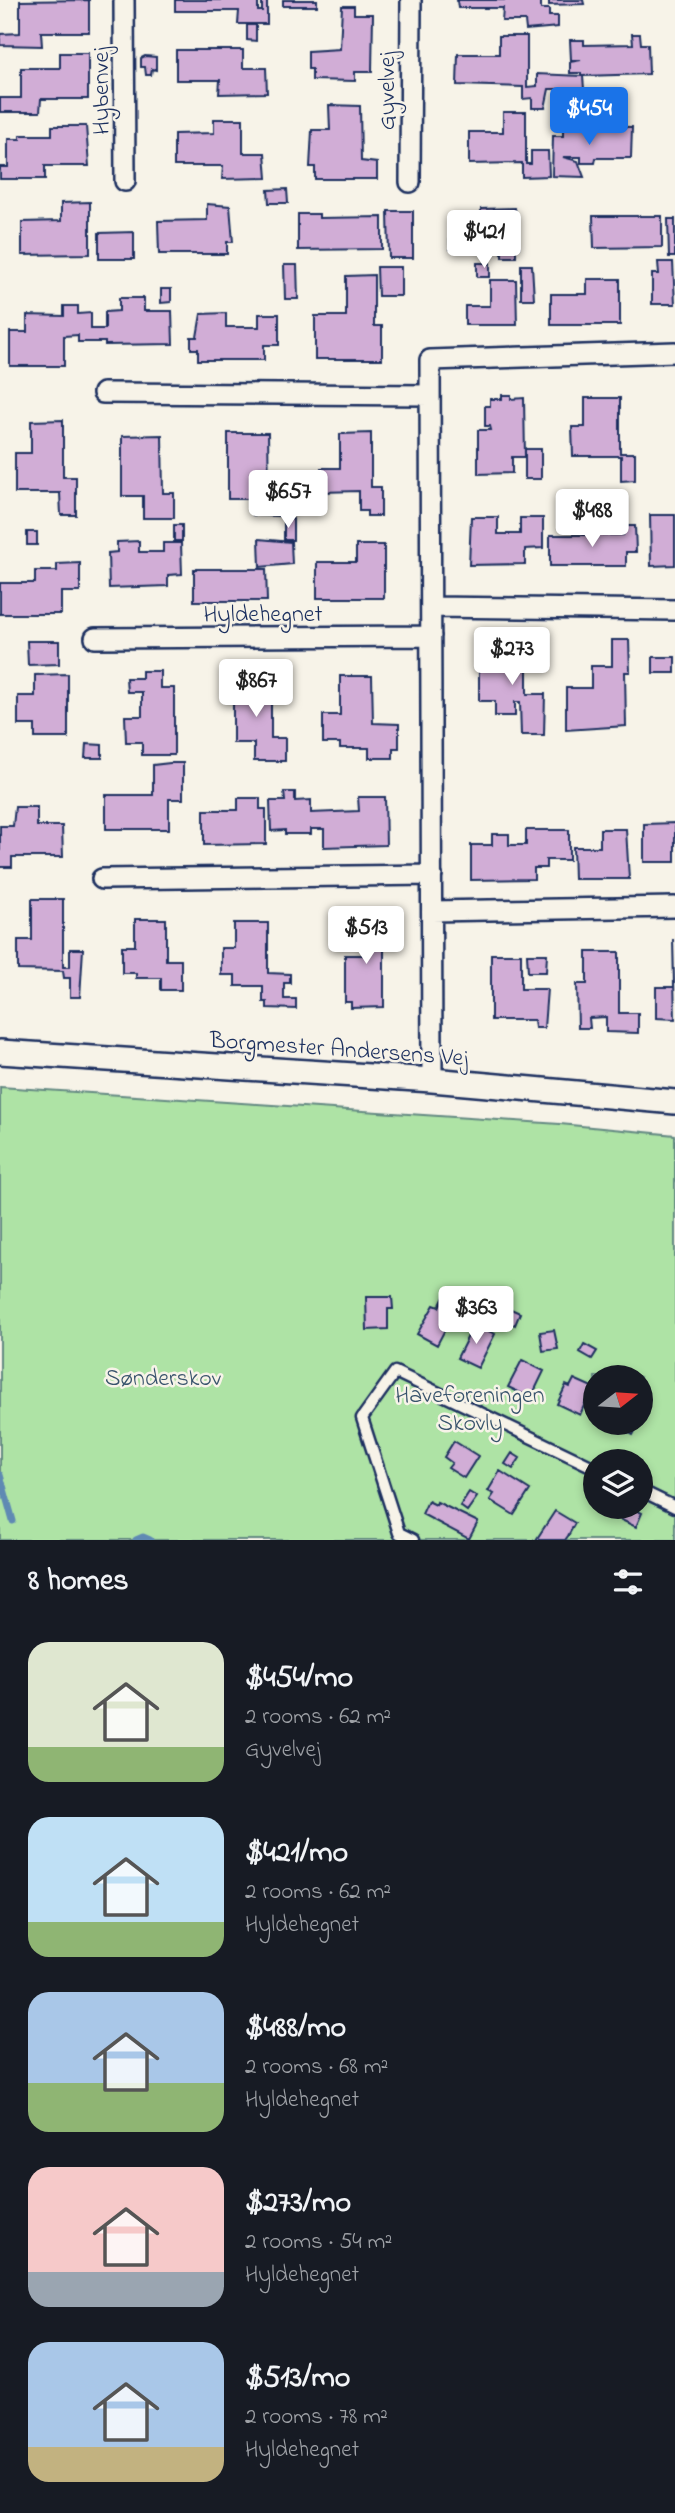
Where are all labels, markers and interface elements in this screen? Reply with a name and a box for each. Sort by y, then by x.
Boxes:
street label: Hybenvej [85,46,121,135]
street label: Gyvelvej [371,50,407,130]
pin: $454 [548,88,630,147]
text: $454 [566,93,612,126]
pin: $421 [443,210,525,270]
text: $421 [463,216,505,249]
pin: $657 [247,470,329,530]
text: $657 [265,476,311,509]
pin: $488 [551,490,633,549]
text: $488 [572,495,612,528]
street label: Hyldehegnet [203,598,323,634]
pin: $273 [471,628,553,687]
text: $273 [490,633,534,666]
pin: $867 [215,660,297,719]
text: $867 [235,665,277,698]
pin: $513 [325,906,407,966]
text: $513 [344,912,388,945]
street label: Borgmester Andersens Vej [207,1024,470,1077]
pin: $363 [435,1286,517,1346]
text: $363 [454,1292,498,1325]
park label: Sønderskov [105,1362,222,1397]
north arrow [583,1365,653,1435]
map controls [583,1365,653,1519]
park label: Haveforeningen Skovly [395,1379,545,1443]
button: layers [583,1449,653,1519]
text: 8 homes [28,1560,129,1604]
icon: filters [609,1563,647,1601]
text: $454/mo [245,1657,353,1701]
icon: home [84,1670,168,1754]
text: 2 rooms · 62 m² [245,1701,391,1734]
text: Gyvelvej [245,1734,320,1767]
text: $421/mo [245,1832,348,1876]
icon: home [84,1845,168,1929]
text: 2 rooms · 62 m² [245,1876,391,1909]
text: Hyldehegnet [245,1909,359,1942]
text: $488/mo [245,2007,346,2051]
icon: home [84,2020,168,2104]
text: 2 rooms · 68 m² [245,2051,388,2084]
text: Hyldehegnet [245,2084,359,2117]
text: $273/mo [245,2182,351,2226]
icon: home [84,2195,168,2279]
text: 2 rooms · 54 m² [245,2226,392,2259]
text: Hyldehegnet [245,2259,359,2292]
text: $513/mo [245,2357,350,2401]
icon: home [84,2370,168,2454]
text: 2 rooms · 78 m² [245,2401,388,2434]
text: Hyldehegnet [245,2434,359,2467]

